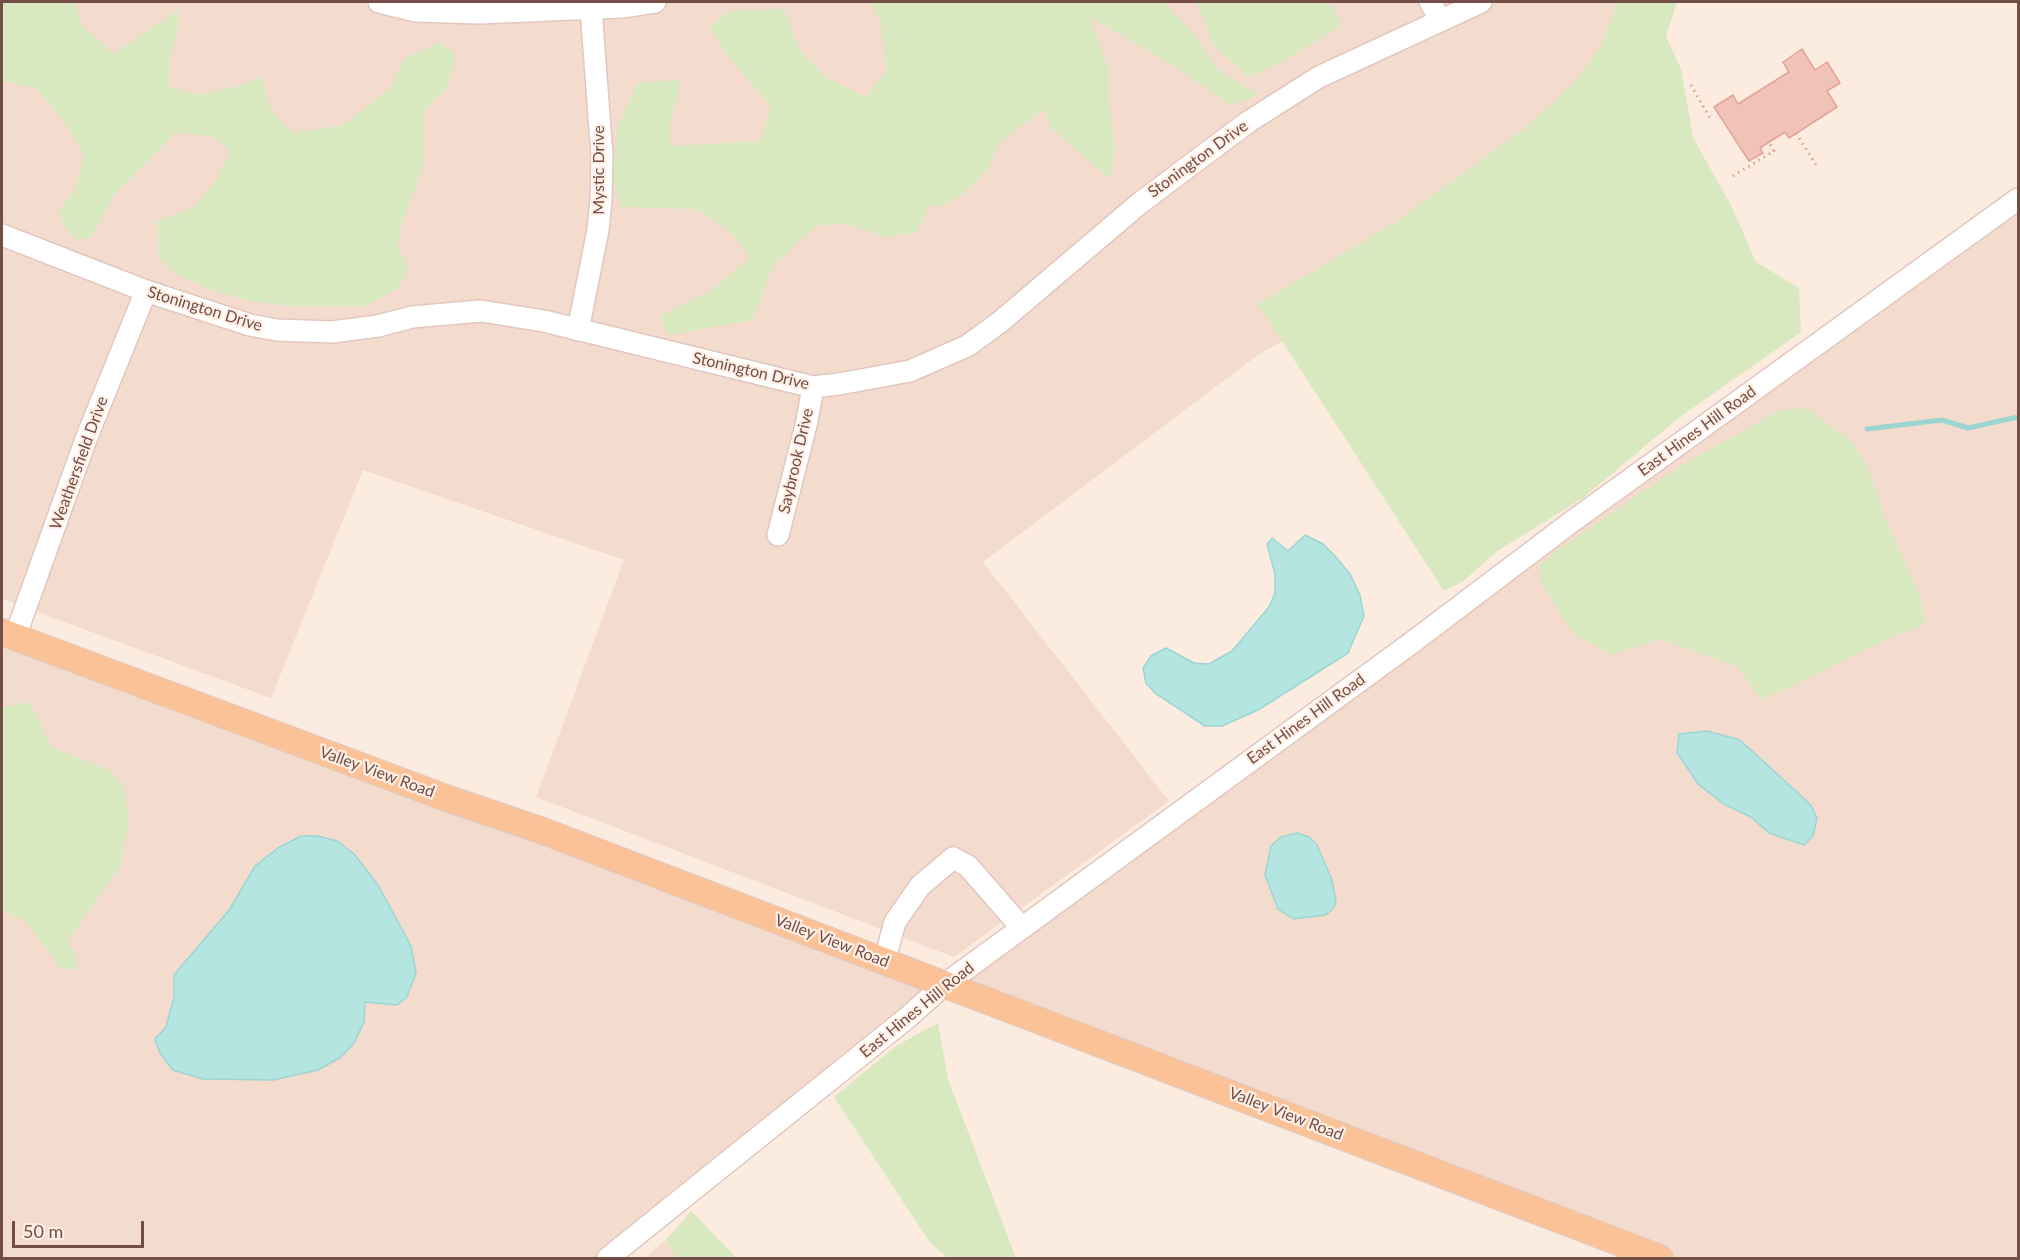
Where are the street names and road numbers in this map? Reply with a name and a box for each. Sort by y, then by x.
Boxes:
street label: Stonington Drive [1144,116,1252,202]
street label: Mystic Drive [589,125,609,215]
street label: Stonington Drive [145,282,265,336]
street label: Stonington Drive [691,348,811,394]
street label: East Hines Hill Road [1634,382,1760,480]
street label: Weathersfield Drive [46,394,112,532]
street label: Saybrook Drive [775,406,817,516]
street label: East Hines Hill Road [1243,670,1369,768]
street label: Valley View Road [317,742,437,802]
street label: Valley View Road [772,910,892,972]
street label: East Hines Hill Road [856,958,978,1062]
street label: Valley View Road [1226,1083,1346,1145]

